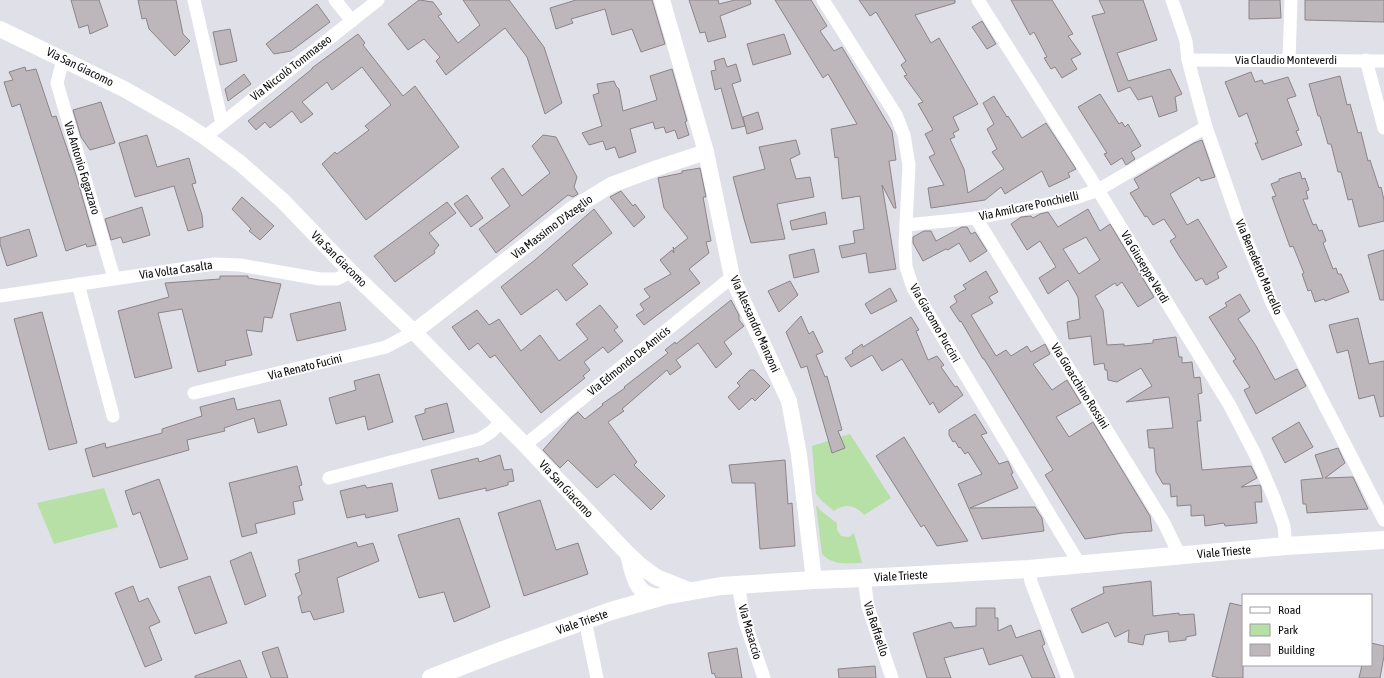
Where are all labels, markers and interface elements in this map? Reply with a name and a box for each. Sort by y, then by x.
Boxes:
street label: Via Niccolò Tommaseo [248,32,335,104]
street label: Via San Giacomo [44,45,116,89]
street label: Via Claudio Monteverdi [1235,53,1337,67]
street label: Via Antonio Fogazzaro [61,120,103,217]
street label: Via Amilcare Ponchielli [978,189,1080,223]
street label: Via Massimo D'Azeglio [509,192,595,262]
street label: Via Benedetto Marcello [1233,217,1286,317]
street label: Via San Giacomo [308,228,370,290]
street label: Via Giuseppe Verdi [1118,228,1172,306]
street label: Via Volta Casalta [138,258,214,282]
street label: Via Alessandro Manzoni [727,273,783,375]
street label: Via Giacomo Puccini [907,281,963,365]
street label: Via Edmondo De Amicis [585,323,673,399]
street label: Via Gioacchino Rossini [1048,341,1112,431]
street label: Via Renato Fucini [267,351,343,383]
street label: Via San Giacomo [536,458,596,521]
street label: Viale Trieste [1197,543,1251,561]
street label: Viale Trieste [874,568,928,584]
legend [1242,594,1372,666]
street label: Via Raffaello [861,600,892,659]
street label: Via Masaccio [735,603,765,661]
text: Road [1278,603,1301,617]
street label: Viale Trieste [554,607,610,637]
text: Park [1278,623,1299,637]
text: Building [1278,643,1316,657]

